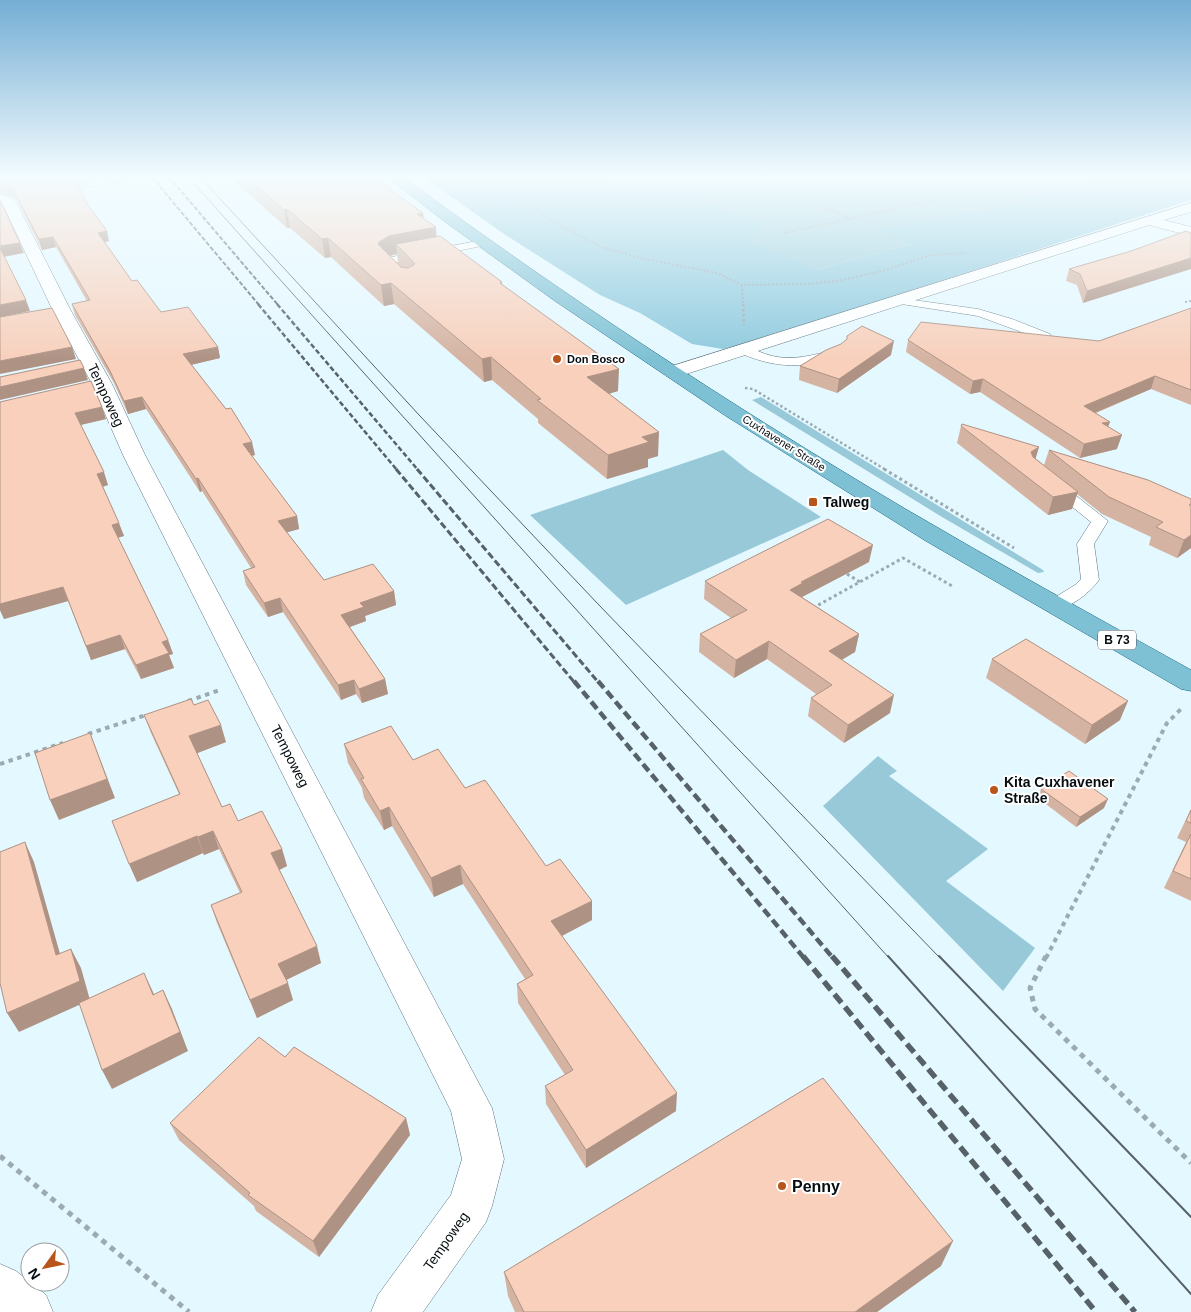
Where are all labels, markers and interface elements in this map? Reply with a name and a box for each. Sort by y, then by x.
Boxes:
marker: Don Bosco [551,353,563,365]
place label: Don Bosco [567,353,625,365]
street label: Tempoweg [84,361,128,429]
street label: Cuxhavener Straße [740,413,828,473]
place label: Talweg [823,494,869,510]
marker: Talweg [807,496,819,508]
road number: B 73 [1098,630,1136,650]
street label: Tempoweg [268,722,312,790]
place label: Kita Cuxhavener Straße [1004,774,1115,806]
marker: Kita Cuxhavener Straße [988,784,1000,796]
place label: Penny [792,1178,840,1195]
marker: Penny [776,1180,788,1192]
street label: Tempoweg [420,1209,472,1273]
north arrow [20,1242,70,1292]
text: N [25,1265,44,1283]

